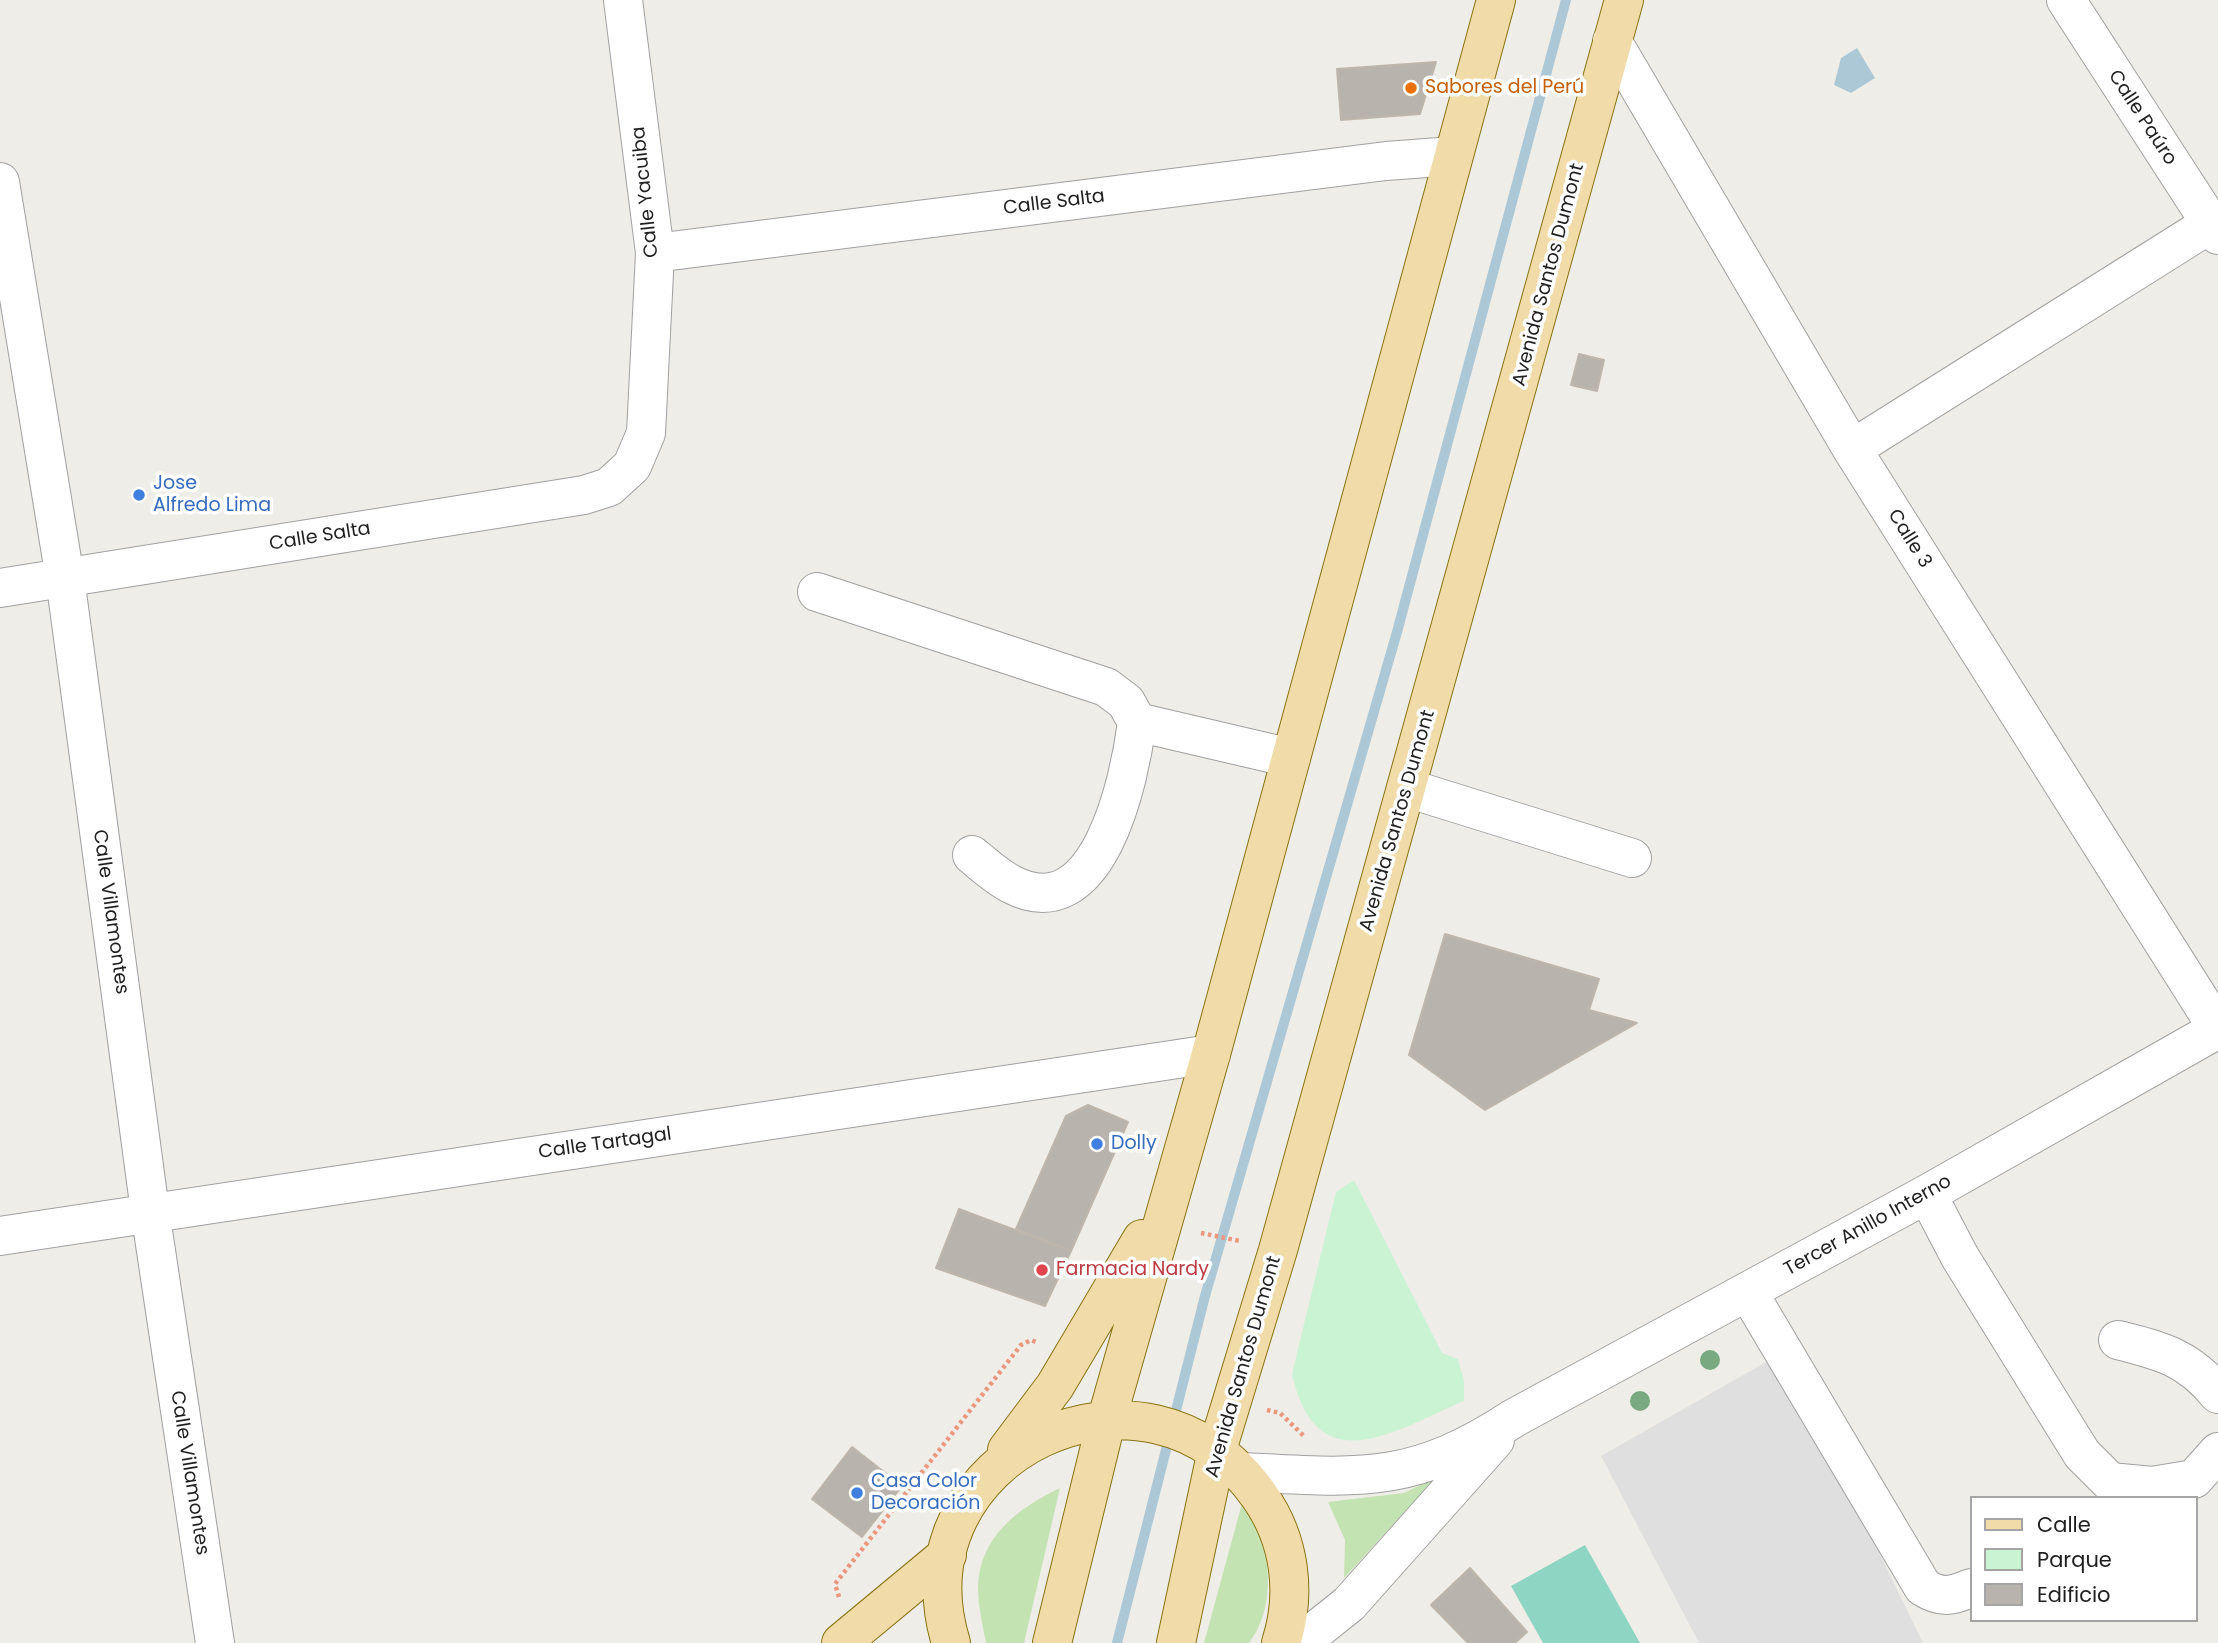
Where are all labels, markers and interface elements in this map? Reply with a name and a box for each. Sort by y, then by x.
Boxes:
street label: Calle Paúro [2103,66,2181,170]
place label: Sabores del Perú [1425,77,1584,99]
marker: Sabores del Perú [1403,80,1419,96]
street label: Calle Yacuiba [628,125,664,259]
street label: Avenida Santos Dumont [1508,161,1590,389]
street label: Calle Salta [1002,185,1106,221]
place label: Jose Alfredo Lima [153,473,271,517]
marker: Jose Alfredo Lima [131,487,147,503]
street label: Calle 3 [1882,505,1936,573]
street label: Calle Salta [268,518,372,556]
street label: Avenida Santos Dumont [1355,708,1441,934]
street label: Calle Villamontes [87,828,133,996]
street label: Calle Tartagal [537,1123,673,1165]
place label: Dolly [1111,1133,1157,1155]
marker: Dolly [1089,1136,1105,1152]
street label: Tercer Anillo Interno [1780,1171,1956,1281]
street label: Avenida Santos Dumont [1201,1254,1287,1480]
place label: Farmacia Nardy [1056,1259,1209,1281]
marker: Farmacia Nardy [1034,1262,1050,1278]
street label: Calle Villamontes [165,1389,213,1557]
place label: Casa Color Decoración [871,1471,980,1515]
marker: Casa Color Decoración [849,1485,865,1501]
legend [1969,1496,2197,1622]
text: Calle [2037,1510,2091,1539]
text: Parque [2037,1545,2112,1574]
text: Edificio [2037,1580,2111,1609]

